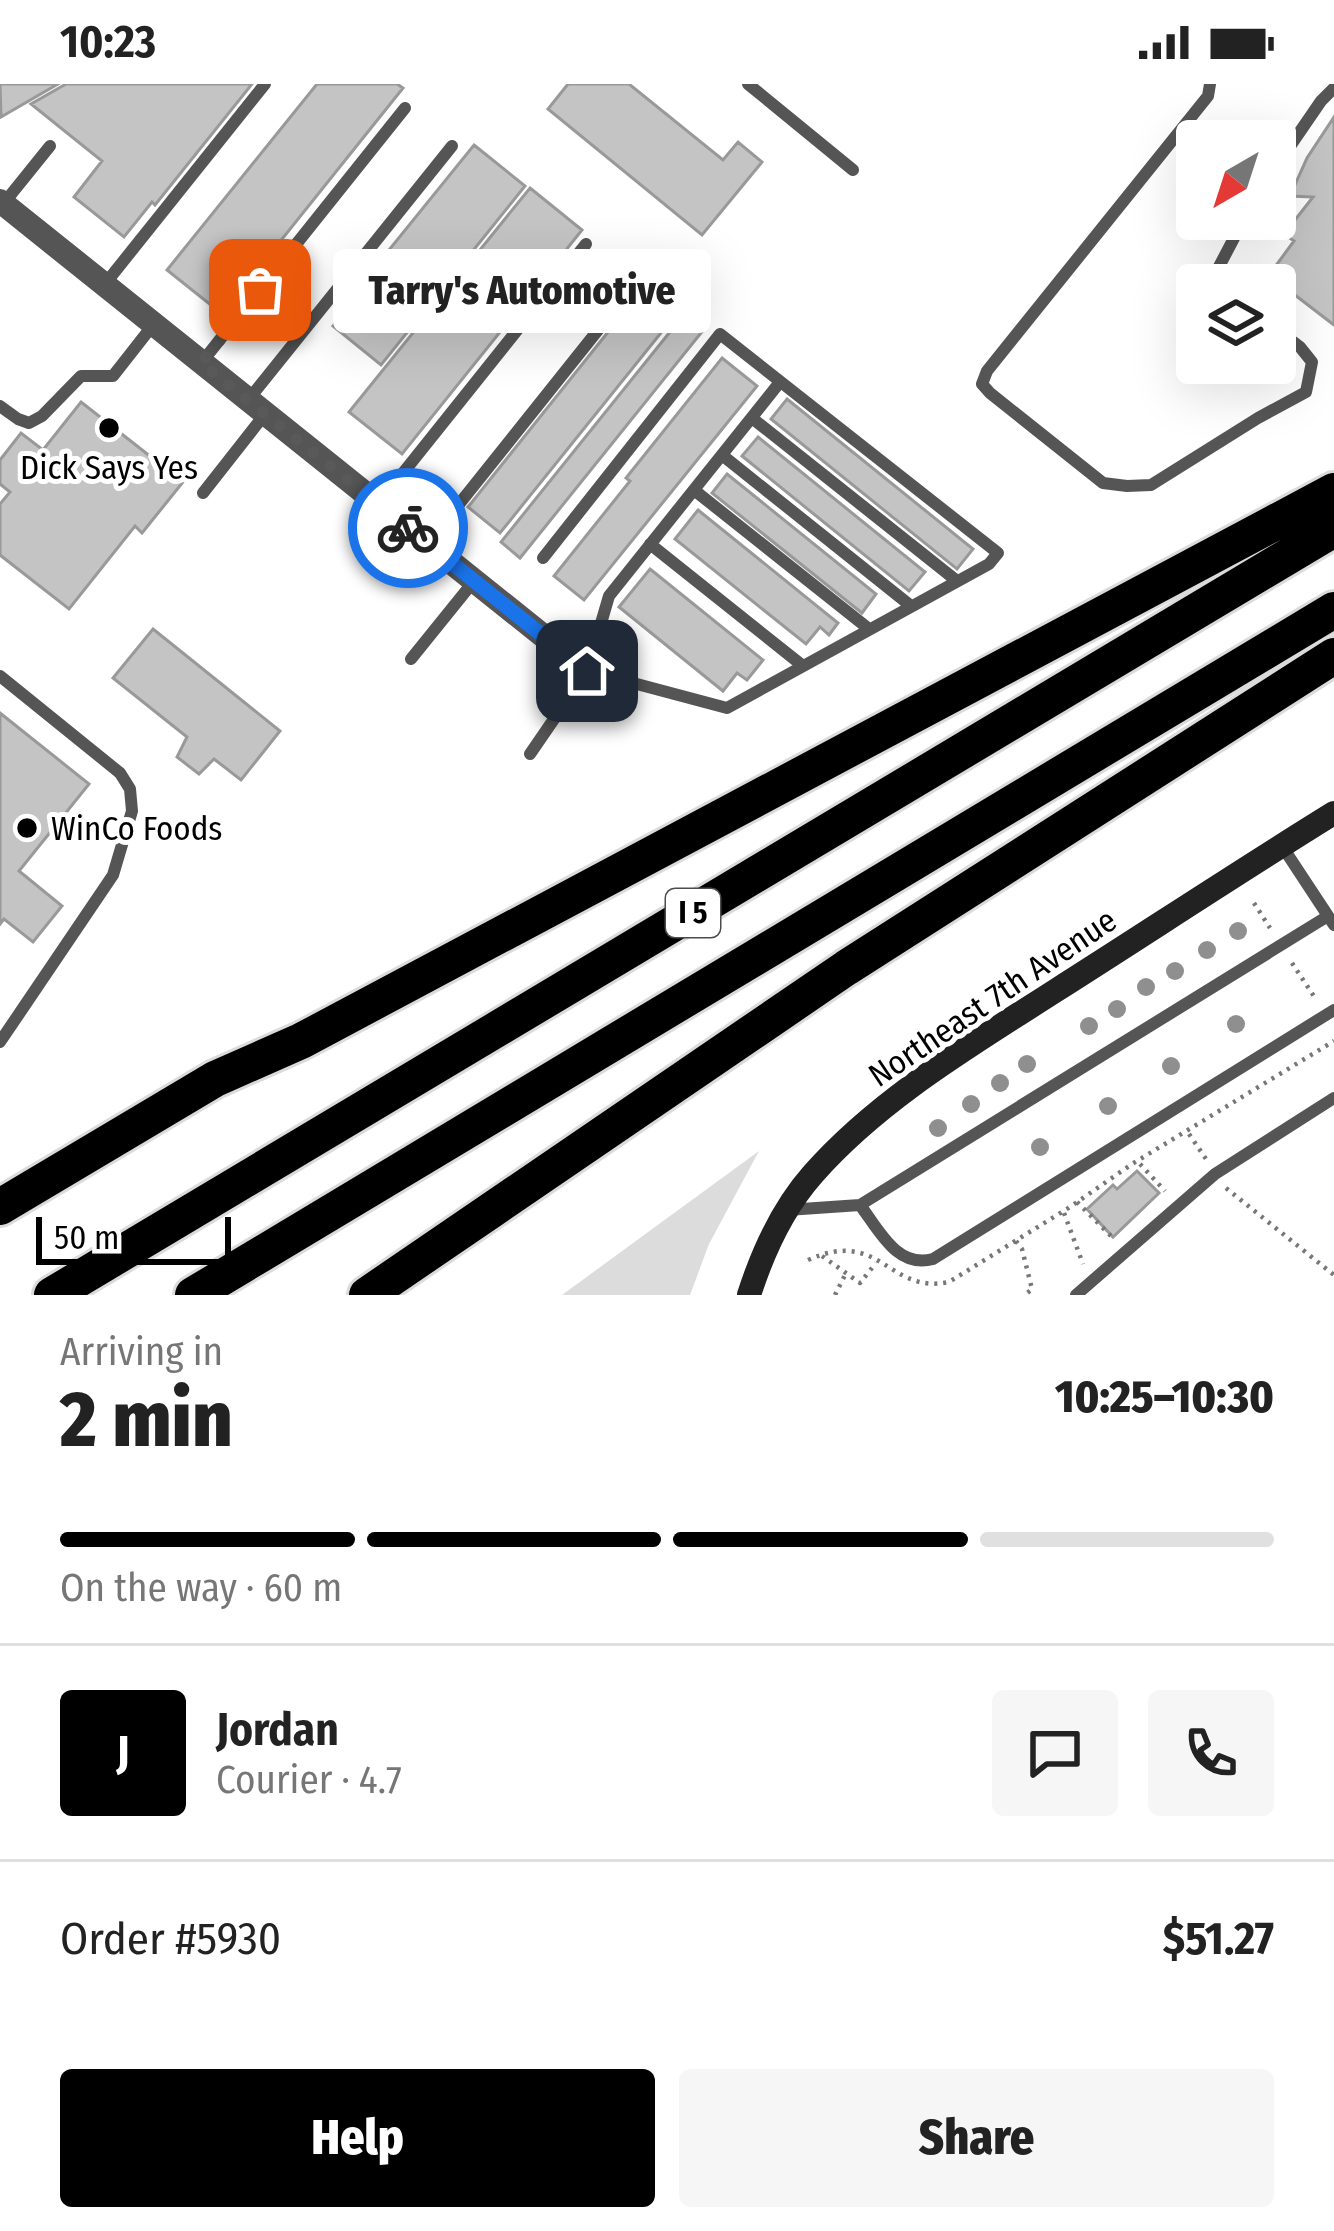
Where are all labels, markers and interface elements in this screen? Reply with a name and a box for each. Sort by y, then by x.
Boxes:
text: 10:23 [60,15,156,69]
north arrow [1176,120,1296,240]
map controls [1176,120,1296,384]
pin [209,239,311,341]
callout: Tarry's Automotive [332,248,710,332]
icon: bag [227,257,293,323]
button: layers [1176,264,1296,384]
text: Tarry's Automotive [369,268,675,314]
marker: Dick Says Yes [96,415,122,441]
place label: Dick Says Yes [20,448,198,488]
courier [348,468,468,588]
icon: bike [375,495,441,561]
pin [536,620,638,722]
icon: home [554,638,620,704]
place label: WinCo Foods [51,809,222,849]
marker: WinCo Foods [14,815,40,841]
road number: I 5 [666,889,720,937]
street label: Northeast 7th Avenue [861,900,1124,1096]
scale bar [36,1211,231,1264]
text: 50 m [54,1218,119,1258]
text: Arriving in [60,1329,223,1375]
text: 10:25–10:30 [1055,1370,1274,1424]
text: 2 min [60,1373,233,1467]
text: On the way · 60 m [60,1565,342,1611]
button: chat [992,1690,1118,1816]
button: phone [1148,1690,1274,1816]
text: Jordan [216,1703,339,1757]
text: J [116,1726,130,1780]
text: Courier · 4.7 [216,1757,402,1803]
text: Order #5930 [60,1912,281,1966]
text: $51.27 [1163,1912,1274,1966]
button: Help [60,2069,655,2207]
button: Share [679,2069,1274,2207]

